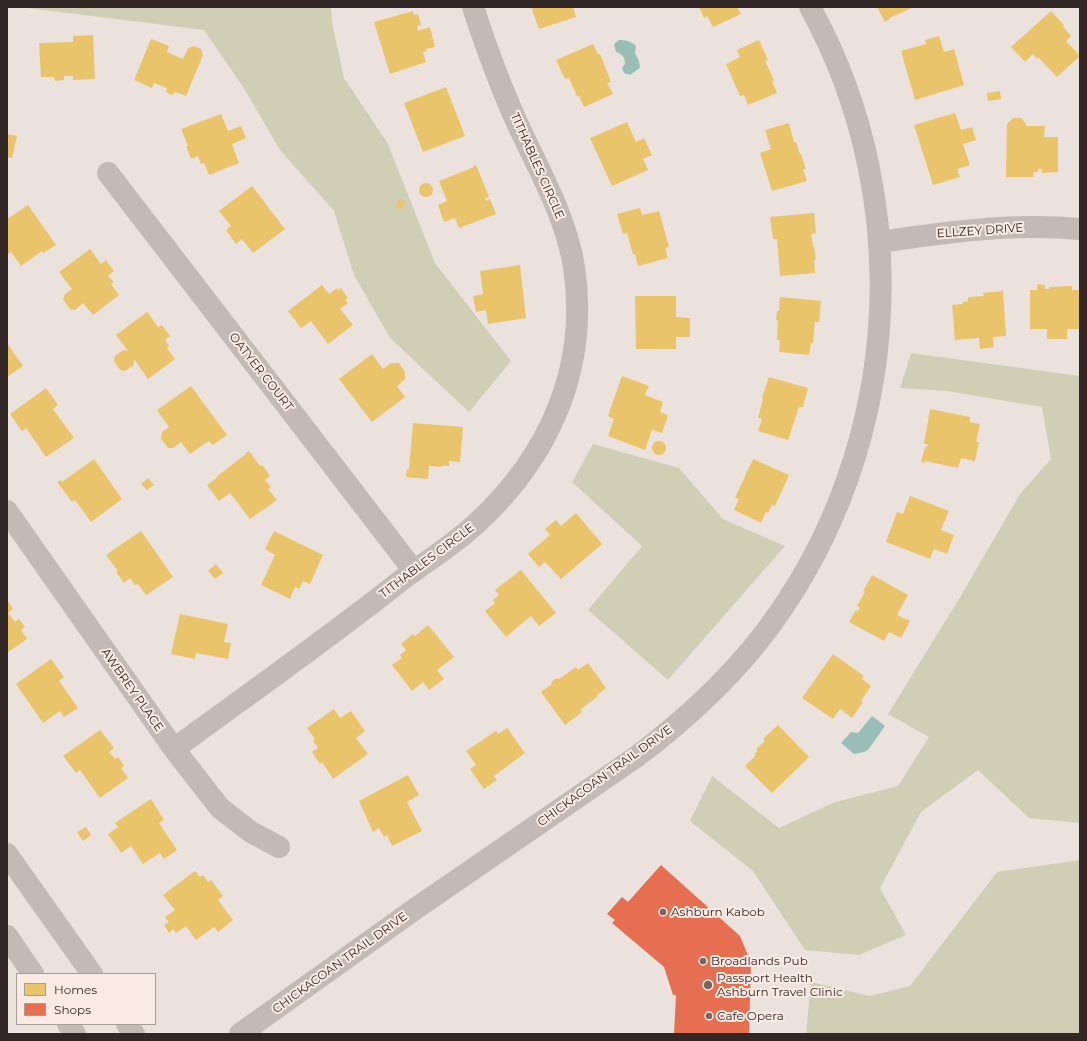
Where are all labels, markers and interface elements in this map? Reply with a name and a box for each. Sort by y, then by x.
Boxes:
street label: TITHABLES CIRCLE [507,111,567,221]
street label: ELLZEY DRIVE [936,221,1024,241]
street label: OATYER COURT [226,330,296,414]
street label: TITHABLES CIRCLE [377,521,477,601]
street label: AWBREY PLACE [98,646,166,734]
street label: CHICKACOAN TRAIL DRIVE [535,722,675,830]
place label: Ashburn Kabob [671,905,765,919]
marker: Ashburn Kabob [658,907,668,917]
street label: CHICKACOAN TRAIL DRIVE [270,909,410,1017]
place label: Broadlands Pub [711,954,808,968]
marker: Broadlands Pub [698,956,708,966]
place label: Passport Health Ashburn Travel Clinic [717,971,843,999]
legend [16,973,156,1025]
marker: Passport Health Ashburn Travel Clinic [702,979,714,991]
text: Homes [54,982,97,997]
text: Shops [54,1002,91,1017]
place label: Cafe Opera [717,1009,784,1023]
marker: Cafe Opera [704,1011,714,1021]

